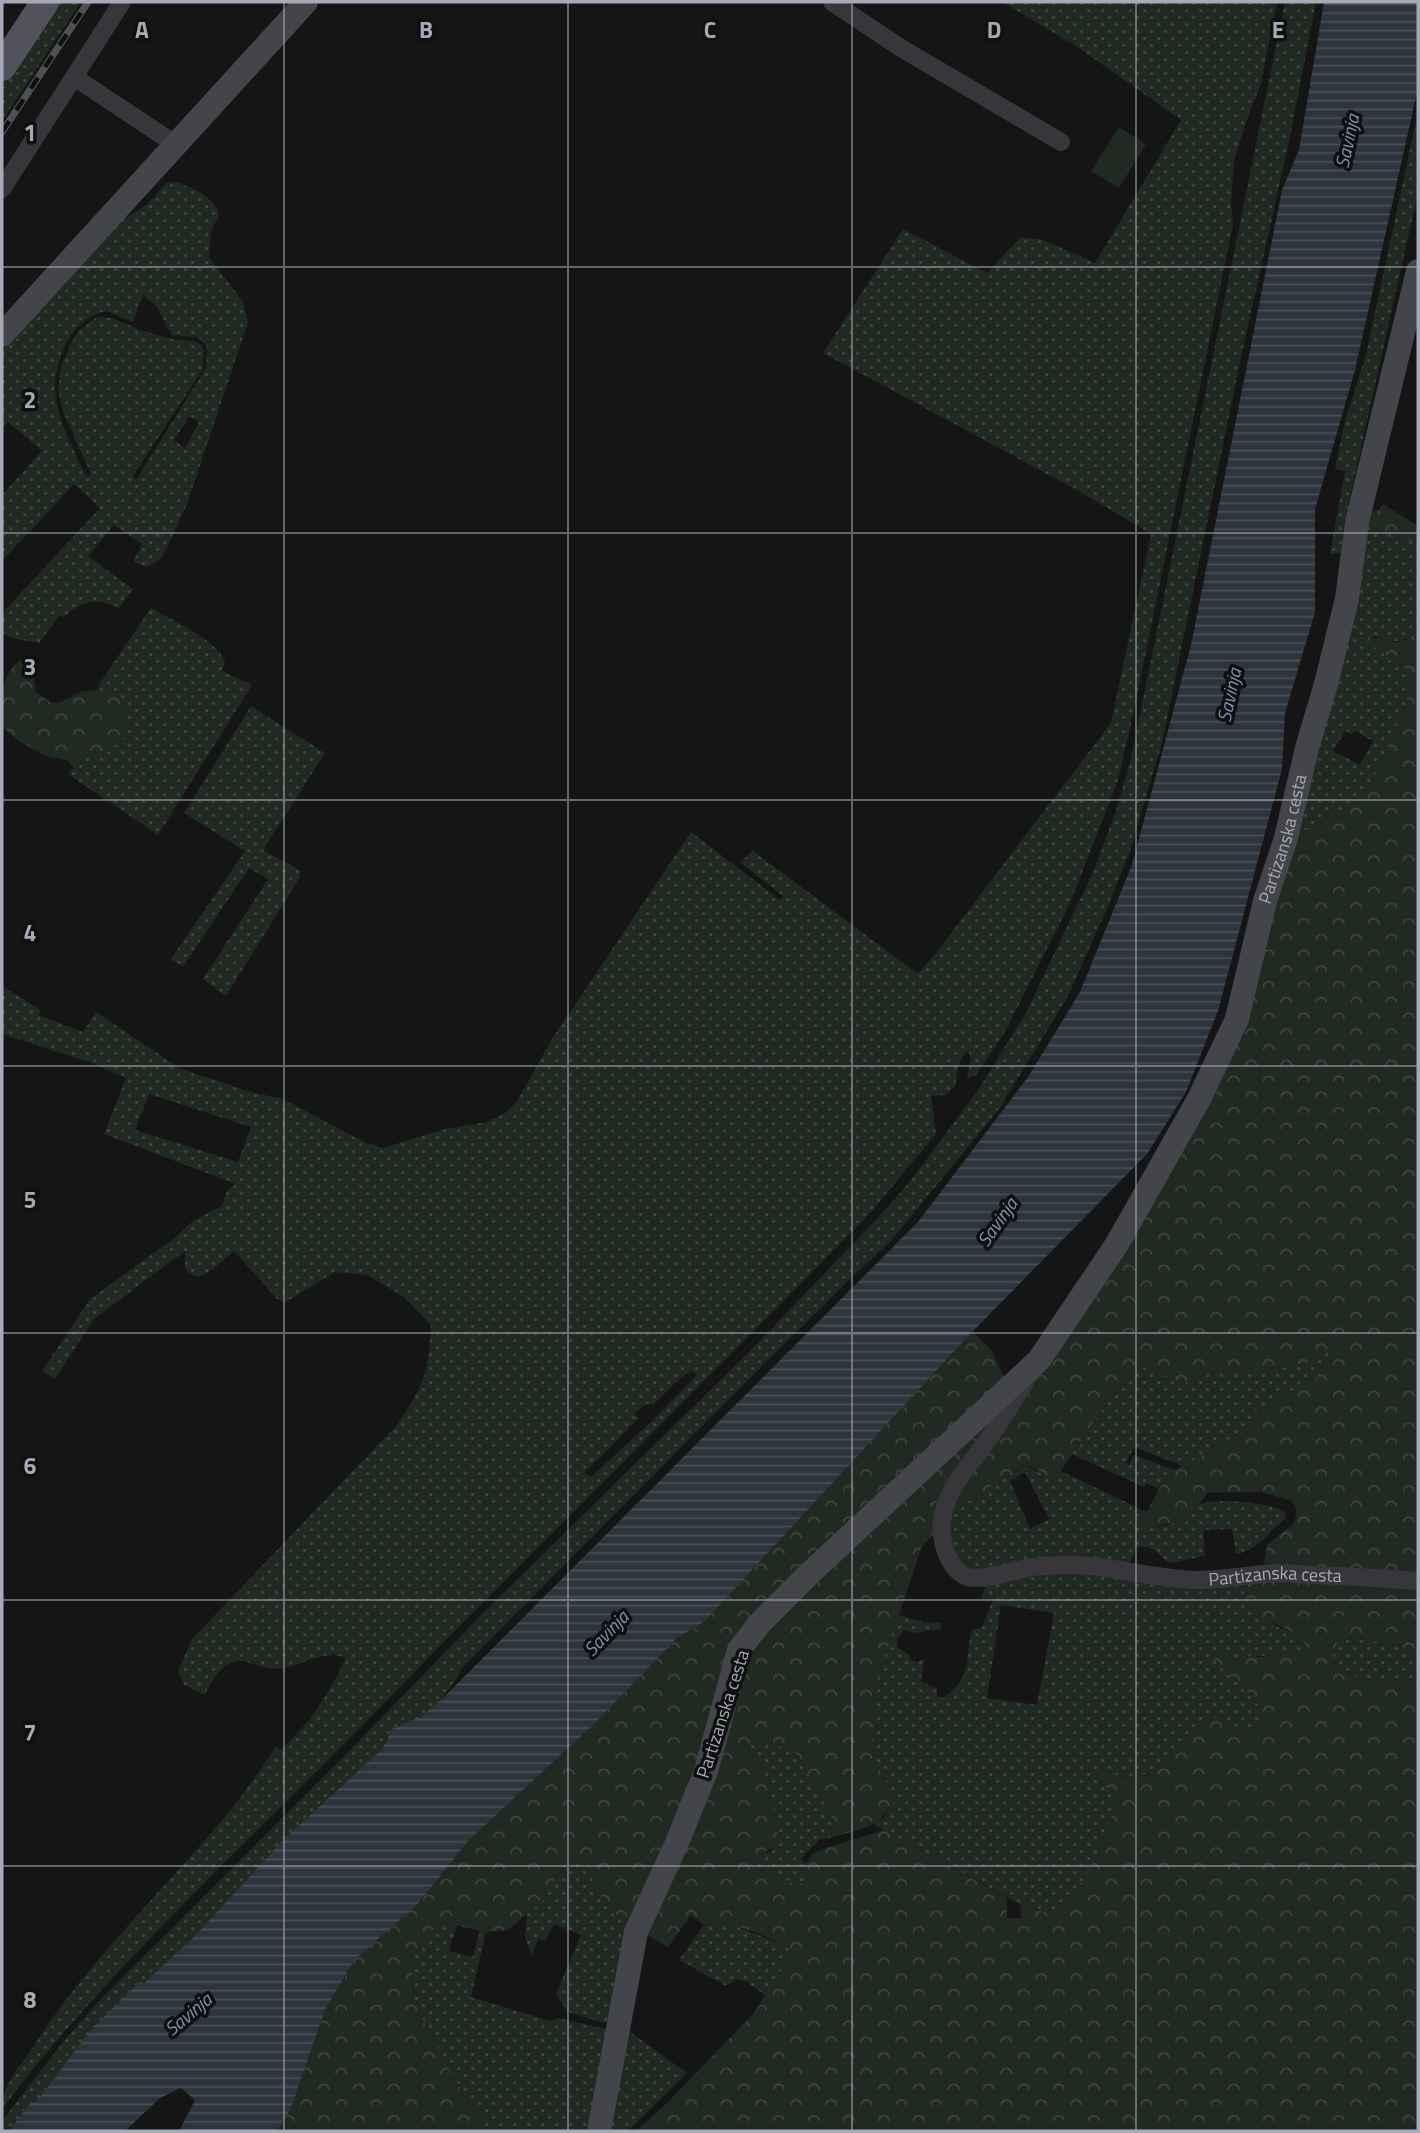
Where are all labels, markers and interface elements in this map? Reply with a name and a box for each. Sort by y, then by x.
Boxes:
text: A [135,12,149,47]
text: B [419,12,433,47]
text: C [704,12,716,47]
text: D [987,12,1001,47]
text: E [1272,12,1284,47]
water label: Savinja [1327,110,1367,171]
text: 1 [24,115,36,150]
text: 2 [24,382,36,417]
text: 3 [24,649,36,684]
water label: Savinja [1209,664,1249,725]
street label: Partizanska cesta [1251,771,1313,907]
text: 4 [24,915,36,950]
text: 5 [24,1182,36,1217]
water label: Savinja [969,1190,1025,1252]
text: 6 [24,1448,37,1483]
street label: Partizanska cesta [1208,1559,1342,1593]
water label: Savinja [576,1602,636,1662]
street label: Partizanska cesta [689,1646,756,1781]
text: 7 [24,1715,36,1750]
text: 8 [24,1982,37,2017]
water label: Savinja [158,1984,219,2042]

